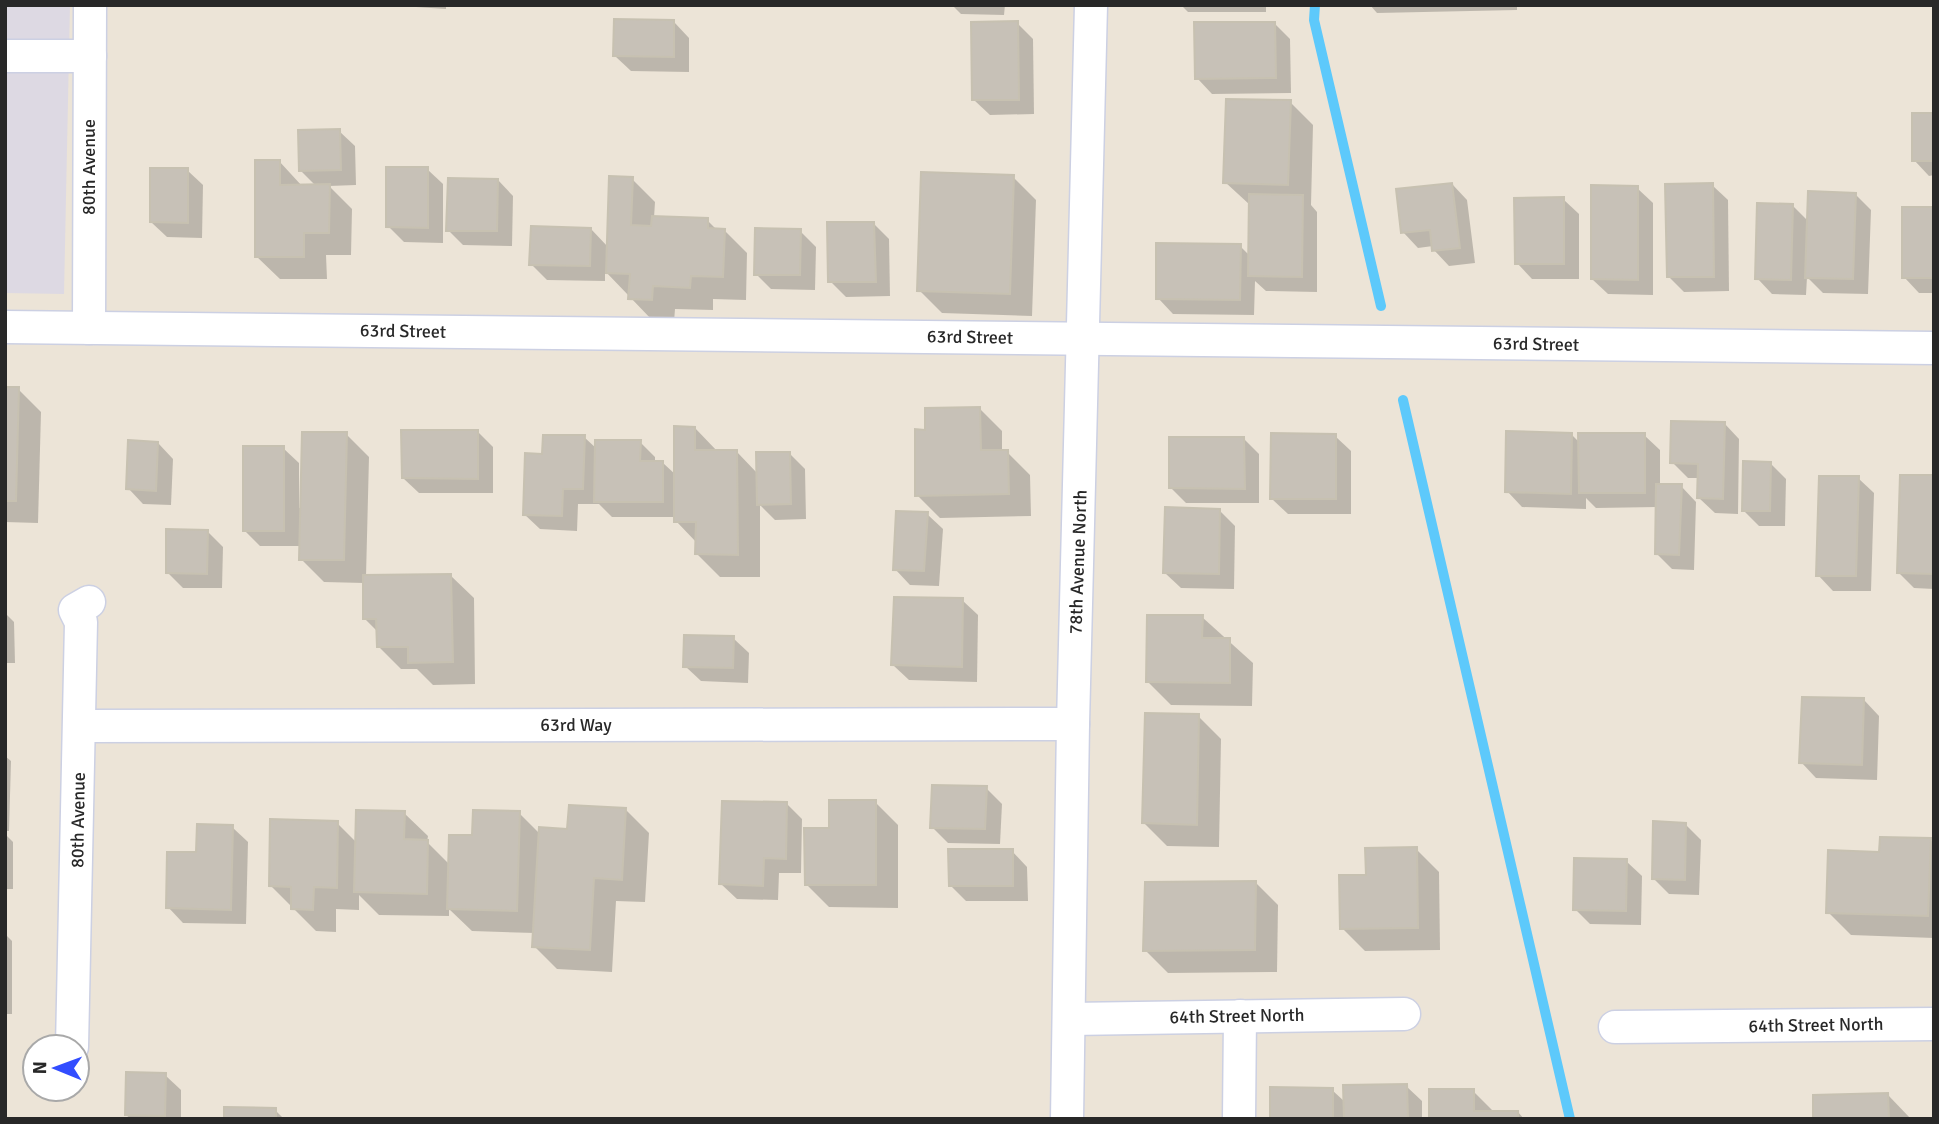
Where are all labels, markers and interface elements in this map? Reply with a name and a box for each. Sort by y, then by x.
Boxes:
street label: 80th Avenue [78,119,100,215]
street label: 63rd Street [360,319,446,343]
street label: 63rd Street [927,325,1013,349]
street label: 63rd Street [1493,332,1579,356]
street label: 78th Avenue North [1064,489,1092,635]
street label: 63rd Way [540,714,612,736]
street label: 80th Avenue [66,772,90,868]
street label: 64th Street North [1169,1004,1305,1028]
street label: 64th Street North [1748,1013,1884,1037]
north arrow [21,1033,91,1103]
text: N [28,1061,52,1075]

